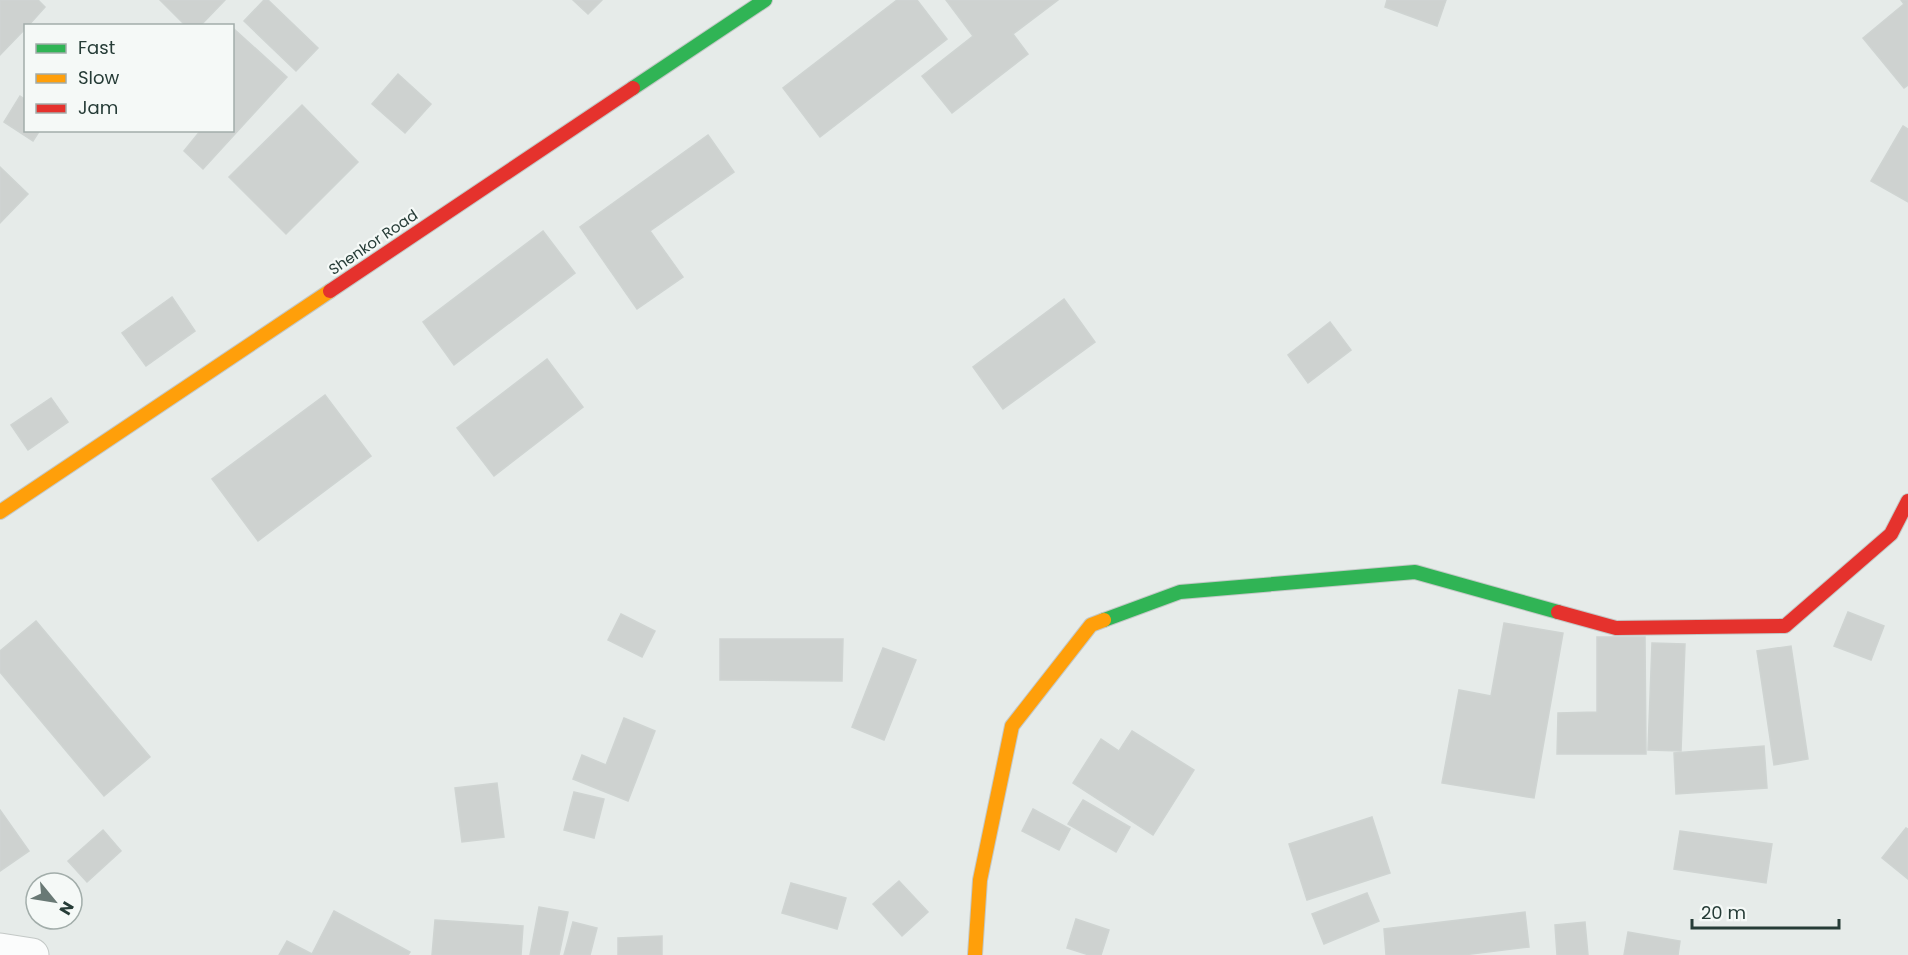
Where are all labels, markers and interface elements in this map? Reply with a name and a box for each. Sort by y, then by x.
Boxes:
legend [24,24,234,132]
text: Fast [78,35,115,60]
text: Slow [78,65,120,90]
text: Jam [78,95,118,120]
street label: Shenkor Road [324,204,422,280]
north arrow [24,871,84,931]
scale bar [1692,892,1839,930]
text: N [54,897,80,919]
text: 20 m [1701,900,1746,925]

